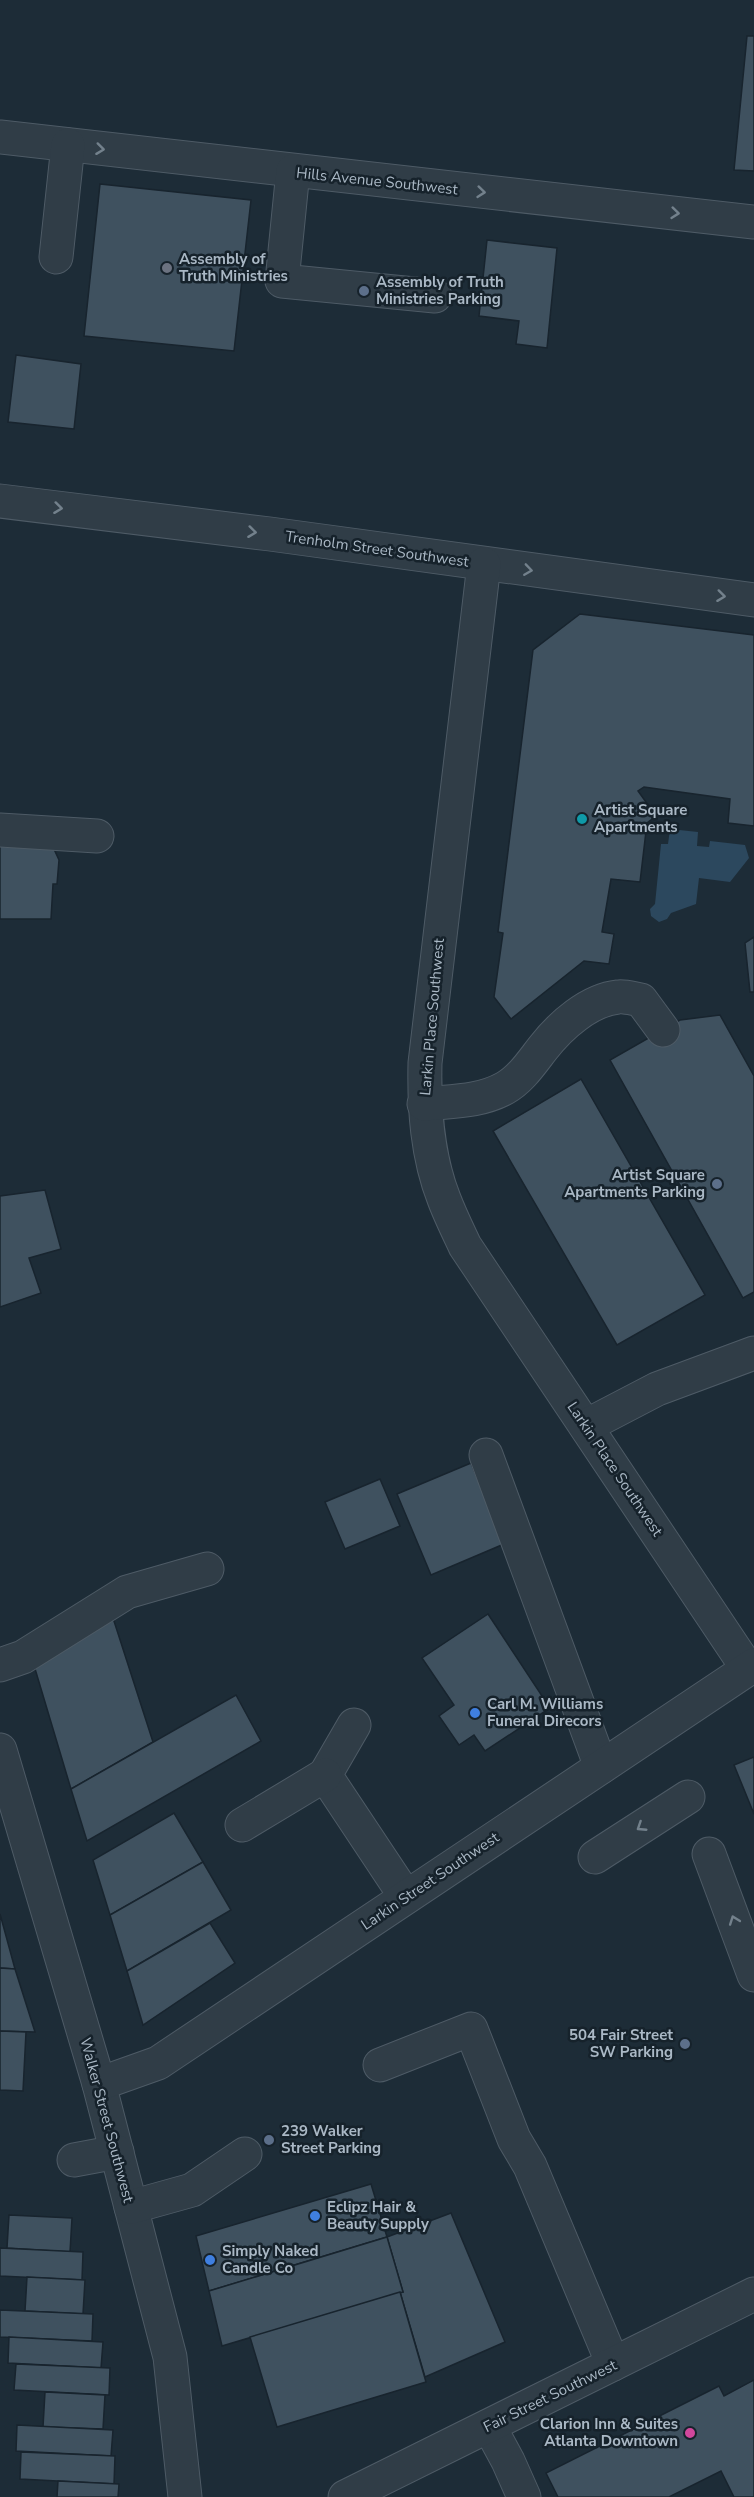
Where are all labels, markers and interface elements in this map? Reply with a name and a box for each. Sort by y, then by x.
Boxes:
one-way arrow [95,142,104,154]
street label: Hills Avenue Southwest [295,163,459,200]
one-way arrow [477,185,486,198]
one-way arrow [671,207,680,219]
place label: Assembly of Truth Ministries [179,249,288,286]
marker: Assembly of Truth Ministries [160,261,174,275]
place label: Assembly of Truth Ministries Parking [376,272,504,309]
marker: Assembly of Truth Ministries Parking [357,284,371,298]
one-way arrow [54,502,63,514]
one-way arrow [247,525,256,537]
street label: Trenholm Street Southwest [284,526,471,572]
one-way arrow [524,563,533,575]
one-way arrow [717,589,726,602]
place label: Artist Square Apartments [594,800,687,837]
marker: Artist Square Apartments [575,812,589,826]
street label: Larkin Place Southwest [415,937,449,1097]
place label: Artist Square Apartments Parking [564,1165,705,1202]
marker: Artist Square Apartments Parking [710,1177,724,1191]
street label: Larkin Place Southwest [563,1398,668,1541]
place label: Carl M. Williams Funeral Direcors [487,1694,603,1731]
marker: Carl M. Williams Funeral Direcors [468,1706,482,1720]
one-way arrow [637,1820,648,1831]
street label: Larkin Street Southwest [357,1827,503,1935]
one-way arrow [728,1915,741,1926]
place label: 504 Fair Street SW Parking [569,2025,673,2062]
street label: Walker Street Southwest [75,2035,139,2205]
marker: 504 Fair Street SW Parking [678,2037,692,2051]
place label: 239 Walker Street Parking [281,2121,381,2158]
marker: 239 Walker Street Parking [262,2133,276,2147]
place label: Eclipz Hair & Beauty Supply [327,2197,429,2234]
marker: Eclipz Hair & Beauty Supply [308,2209,322,2223]
place label: Simply Naked Candle Co [222,2241,318,2278]
marker: Simply Naked Candle Co [203,2253,217,2267]
street label: Fair Street Southwest [480,2355,621,2437]
place label: Clarion Inn & Suites Atlanta Downtown [540,2414,678,2451]
marker: Clarion Inn & Suites Atlanta Downtown [683,2426,697,2440]

